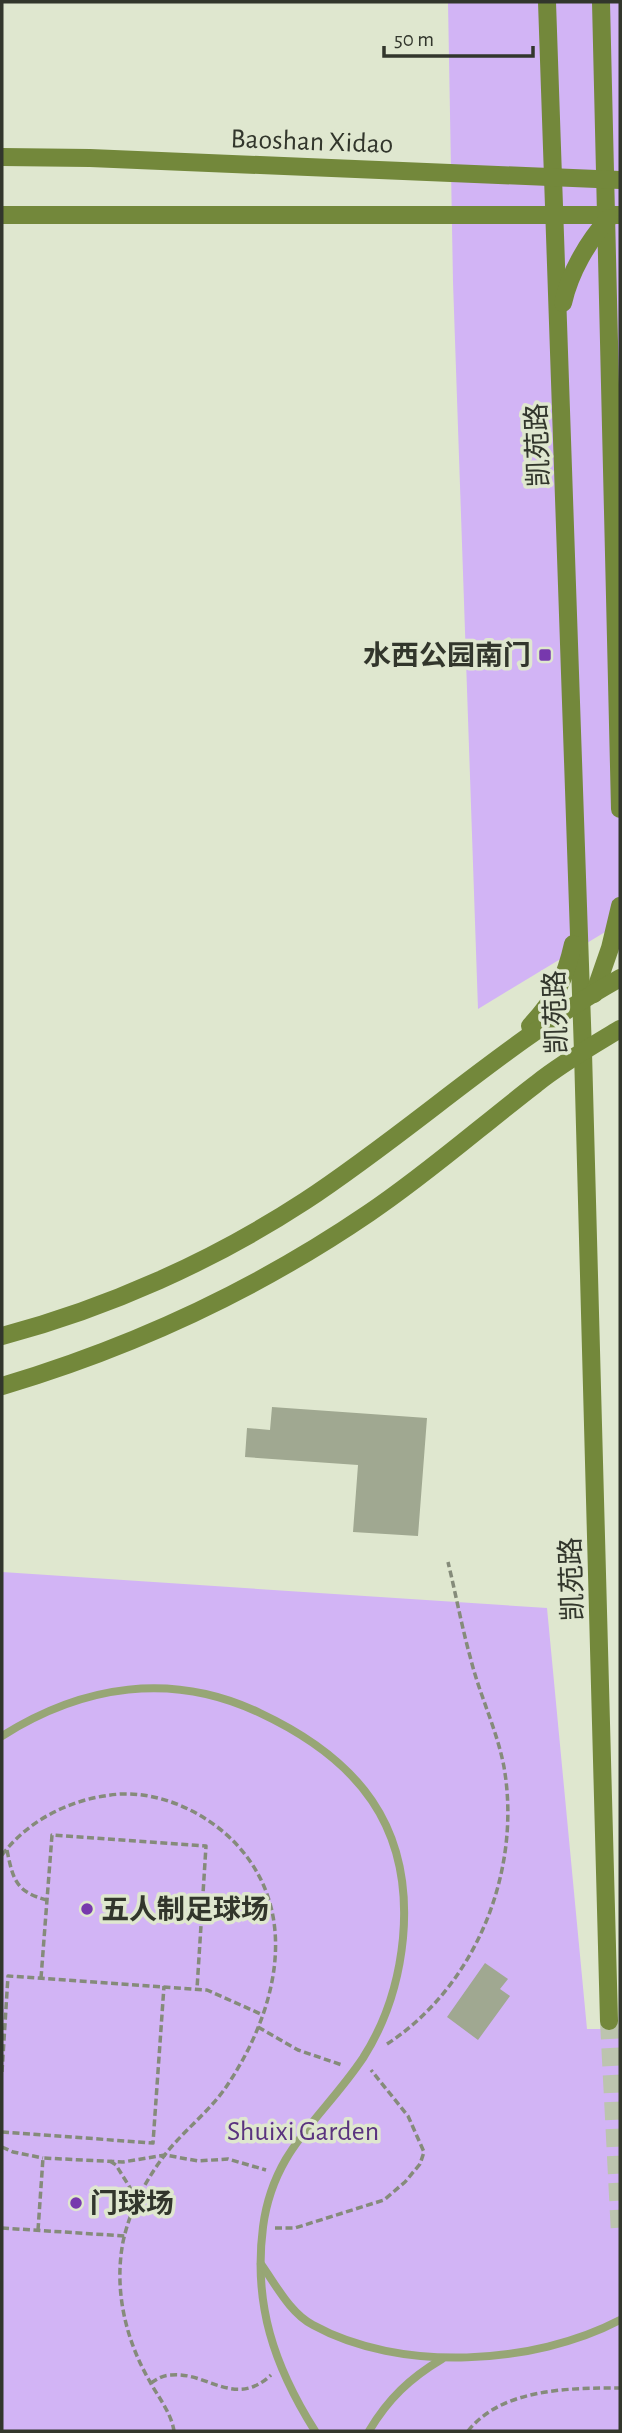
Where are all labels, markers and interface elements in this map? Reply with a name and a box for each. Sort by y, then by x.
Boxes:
scale bar [384,14,533,58]
text: 50 m [394,29,434,50]
street label: Baoshan Xidao [230,125,394,159]
street label: 凯苑路 [522,402,554,487]
place label: 水西公园南门 [363,640,531,671]
marker: 水西公园南门 [537,647,553,663]
street label: 凯苑路 [540,969,572,1054]
street label: 凯苑路 [556,1536,588,1621]
place label: 五人制足球场 [101,1895,269,1925]
marker: 五人制足球场 [79,1901,95,1917]
park label: Shuixi Garden [227,2118,379,2146]
place label: ‌门球场‌ [90,2188,174,2219]
marker: ‌门球场‌ [68,2195,84,2211]

